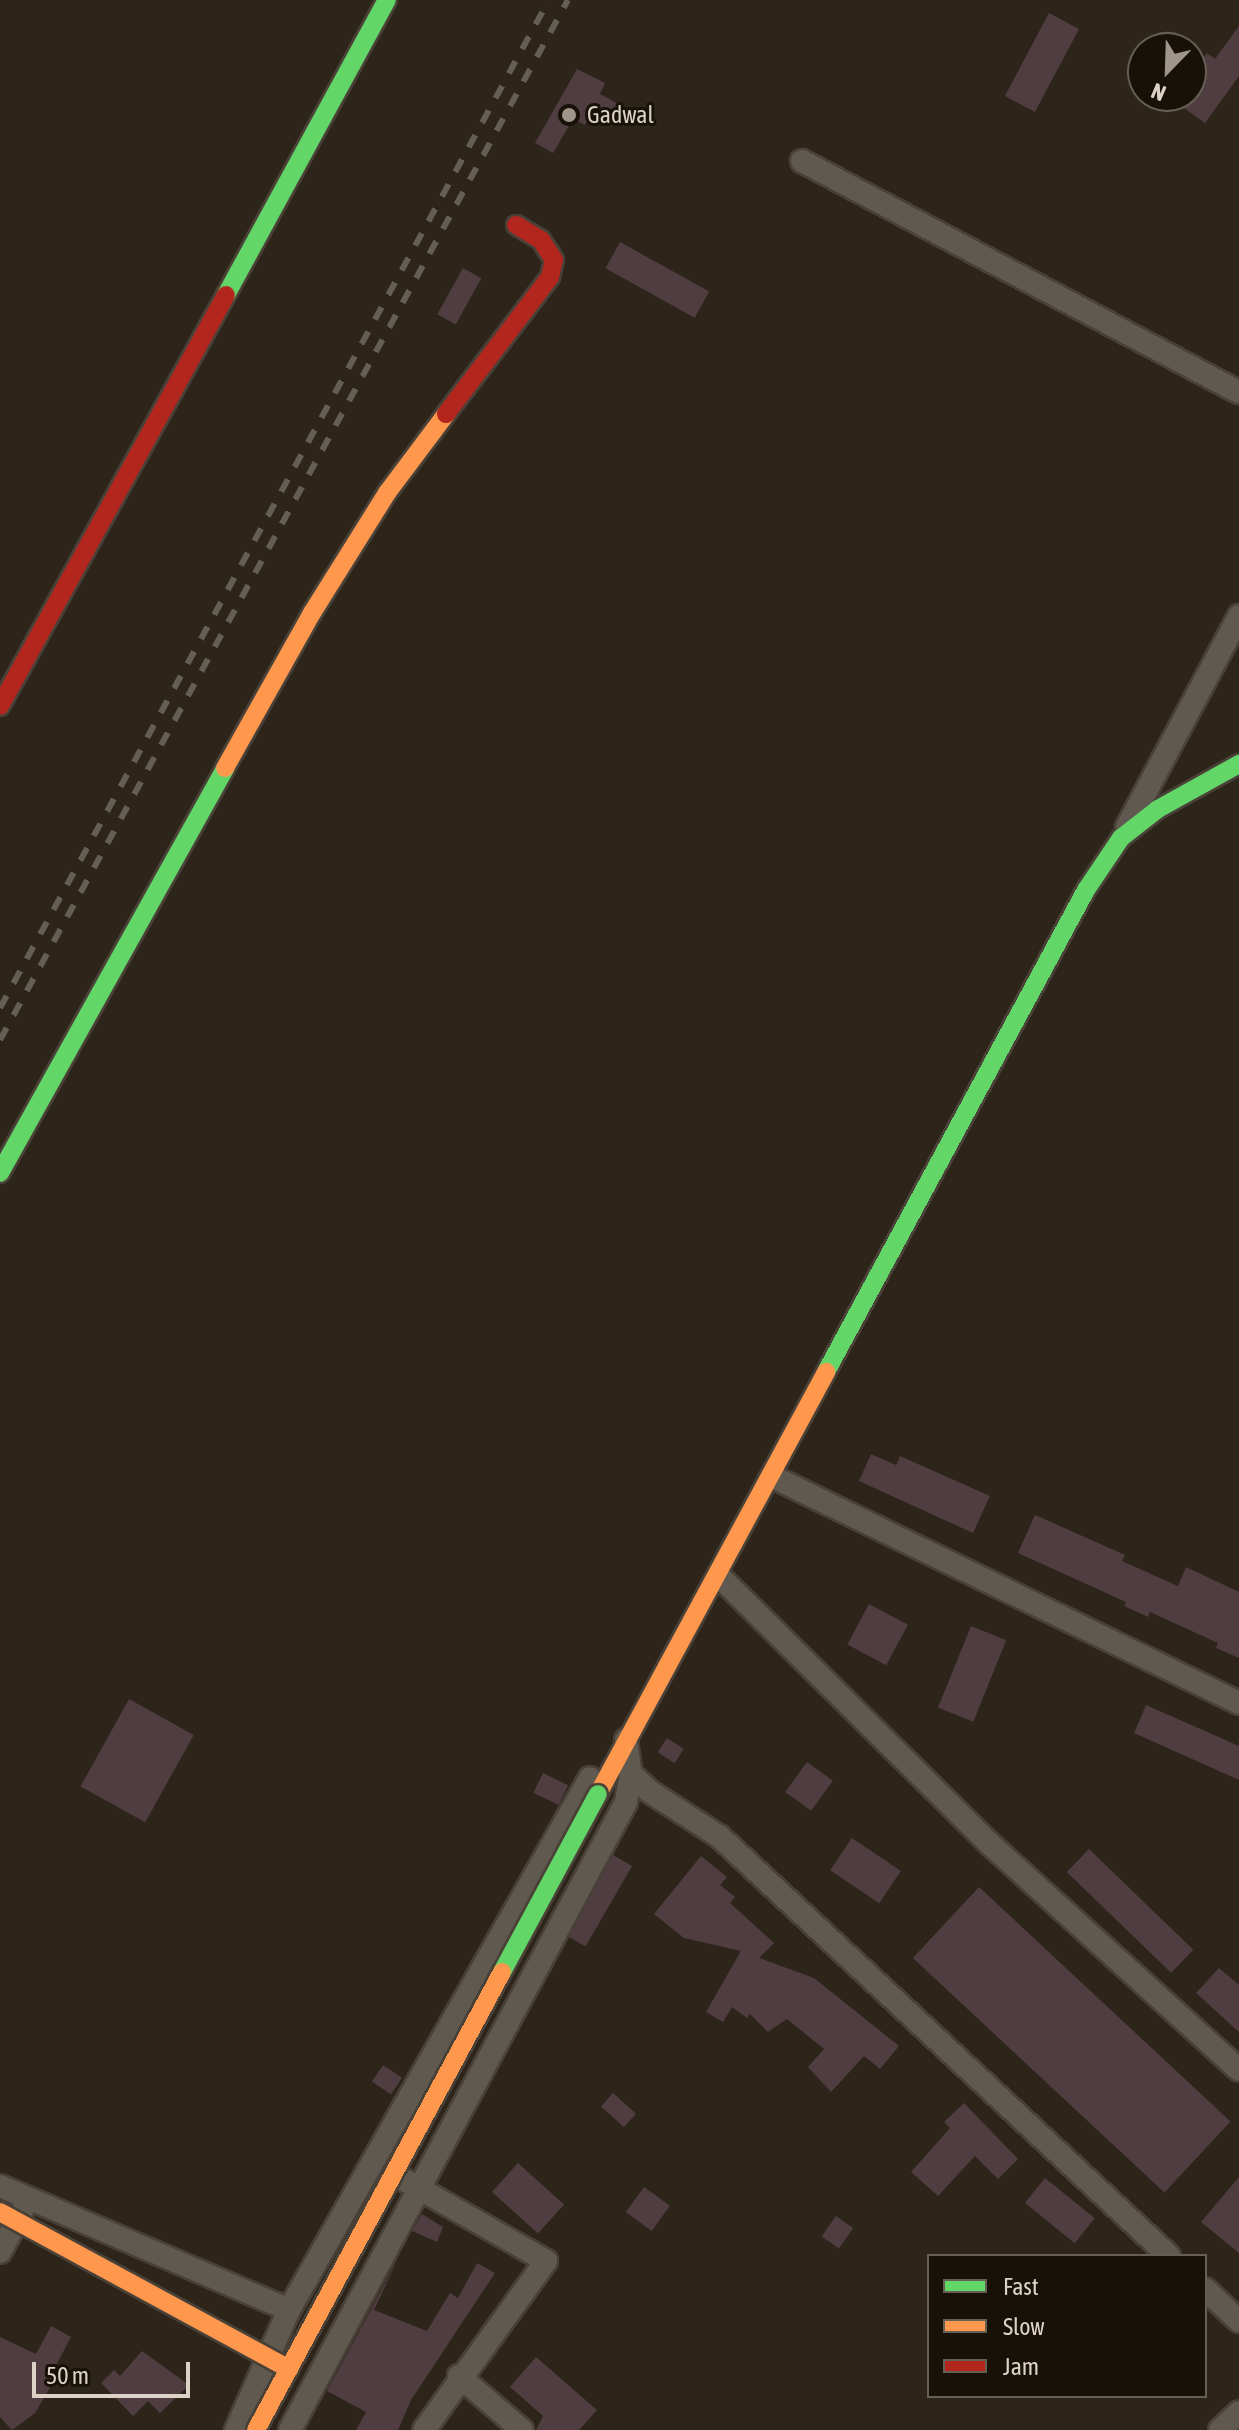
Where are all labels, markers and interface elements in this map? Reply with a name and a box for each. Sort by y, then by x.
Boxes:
north arrow [1127,32,1207,112]
text: N [1147,78,1169,107]
place label: Gadwal [587,101,654,129]
marker: Gadwal [558,104,580,126]
legend [927,2254,1207,2398]
text: Fast [1003,2273,1039,2300]
text: Slow [1003,2313,1045,2340]
scale bar [36,2346,194,2396]
text: Jam [1003,2353,1039,2380]
text: 50 m [46,2362,89,2389]

